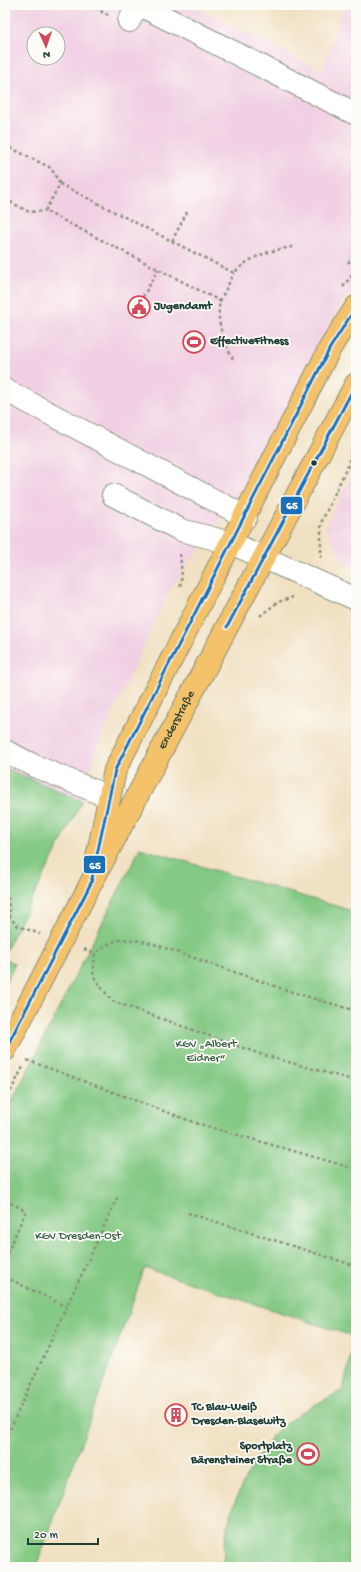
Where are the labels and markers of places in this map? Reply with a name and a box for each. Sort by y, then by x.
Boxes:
public building icon: Jugendamt [126,294,152,320]
place label: Jugendamt [153,300,213,314]
sports icon: EffectiveFitness [181,329,207,355]
place label: EffectiveFitness [209,335,289,349]
unlabelled marker [309,458,319,468]
place label: TC Blau-Weiß Dresden-Blasewitz [191,1401,286,1429]
building icon: TC Blau-Weiß Dresden-Blasewitz [163,1402,189,1428]
place label: Sportplatz Bärensteiner Straße [190,1440,293,1468]
sports icon: Sportplatz Bärensteiner Straße [295,1441,321,1467]

